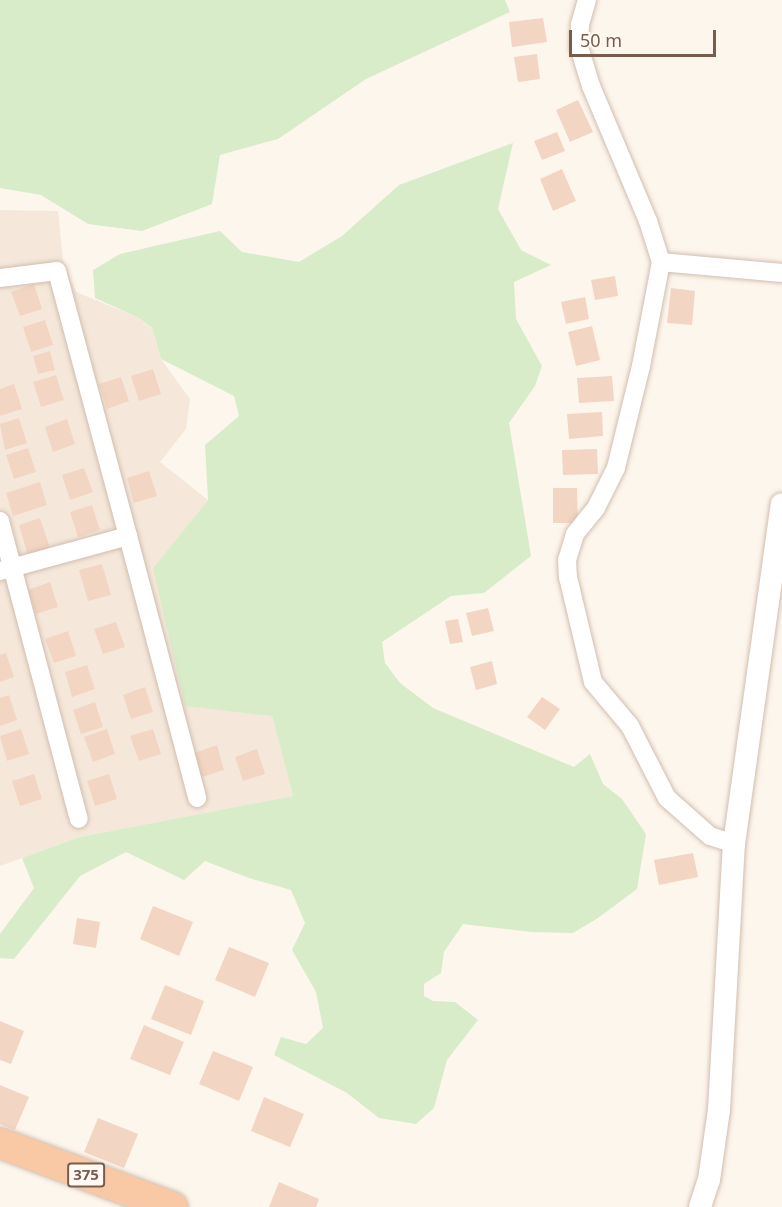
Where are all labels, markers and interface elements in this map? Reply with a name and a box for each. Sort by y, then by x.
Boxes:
scale bar [572,18,719,56]
text: 50 m [580,28,622,52]
road number: 375 [66,1163,106,1187]

